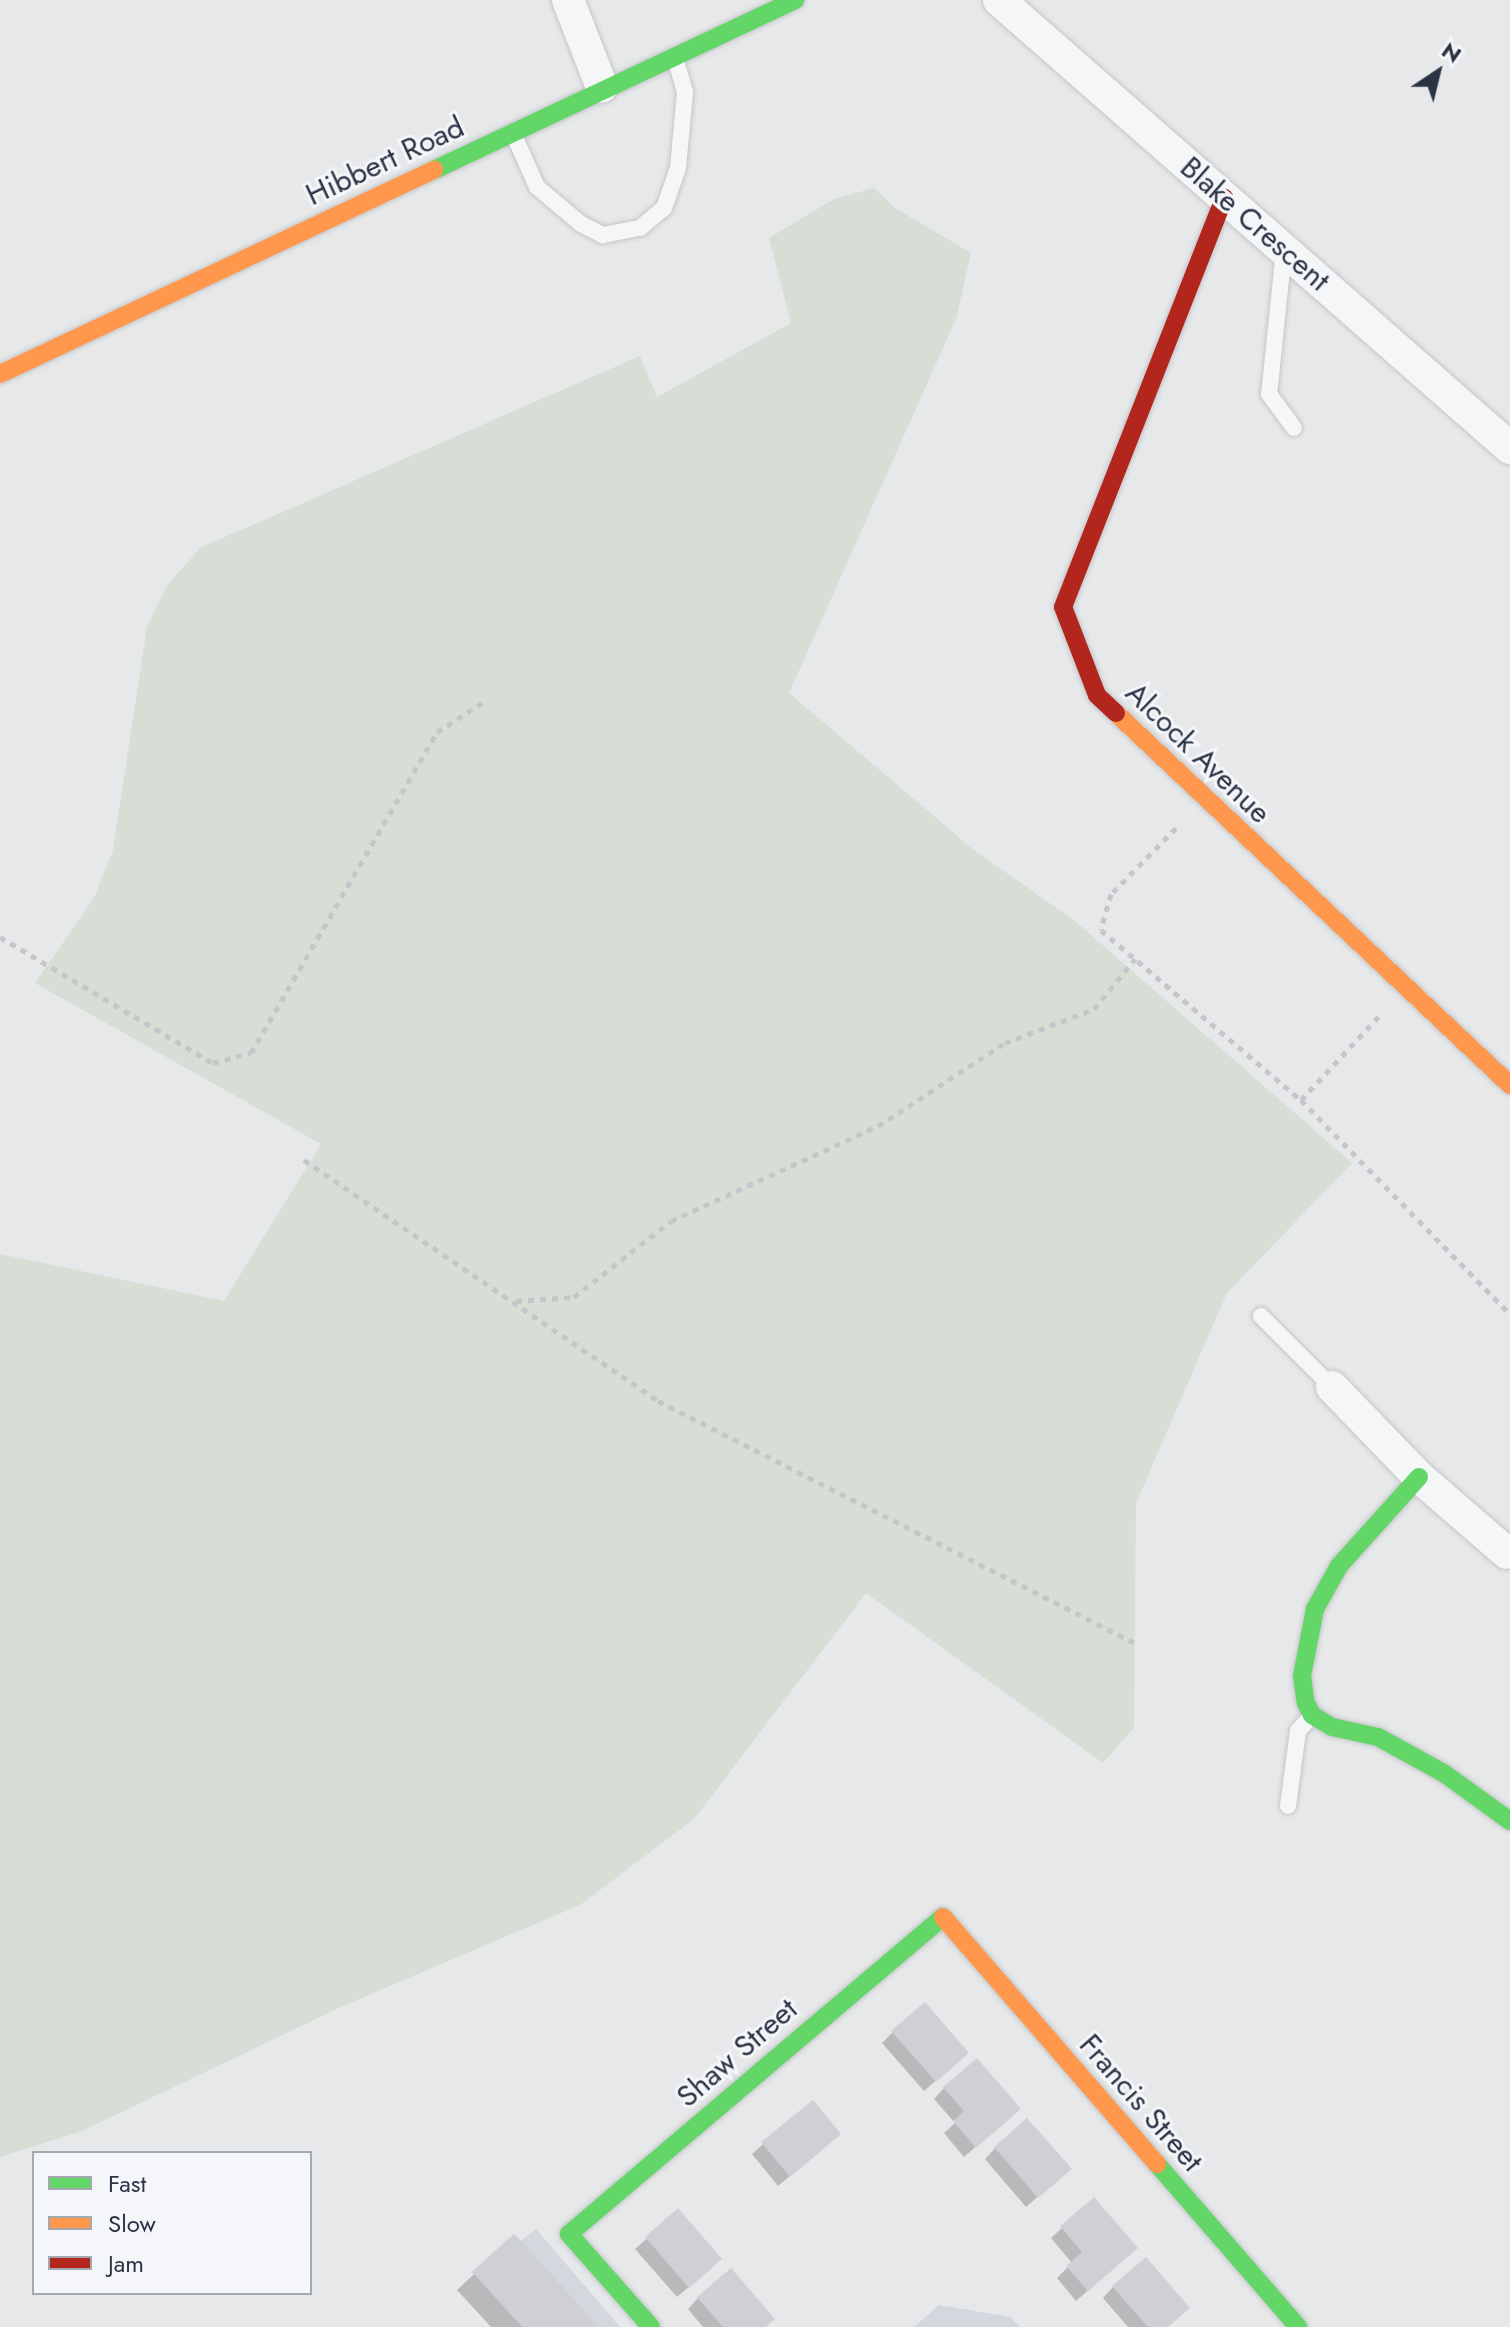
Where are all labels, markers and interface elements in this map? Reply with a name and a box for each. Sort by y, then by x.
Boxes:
north arrow [1398,32,1478,112]
text: N [1435,34,1468,70]
street label: Hibbert Road [300,109,470,213]
street label: Blake Crescent [1173,149,1337,299]
street label: Alcock Avenue [1118,675,1278,831]
street label: Shaw Street [670,1991,804,2115]
street label: Francis Street [1072,2027,1210,2179]
legend [32,2151,312,2295]
text: Fast [108,2166,146,2201]
text: Slow [108,2206,156,2241]
text: Jam [108,2246,144,2281]

